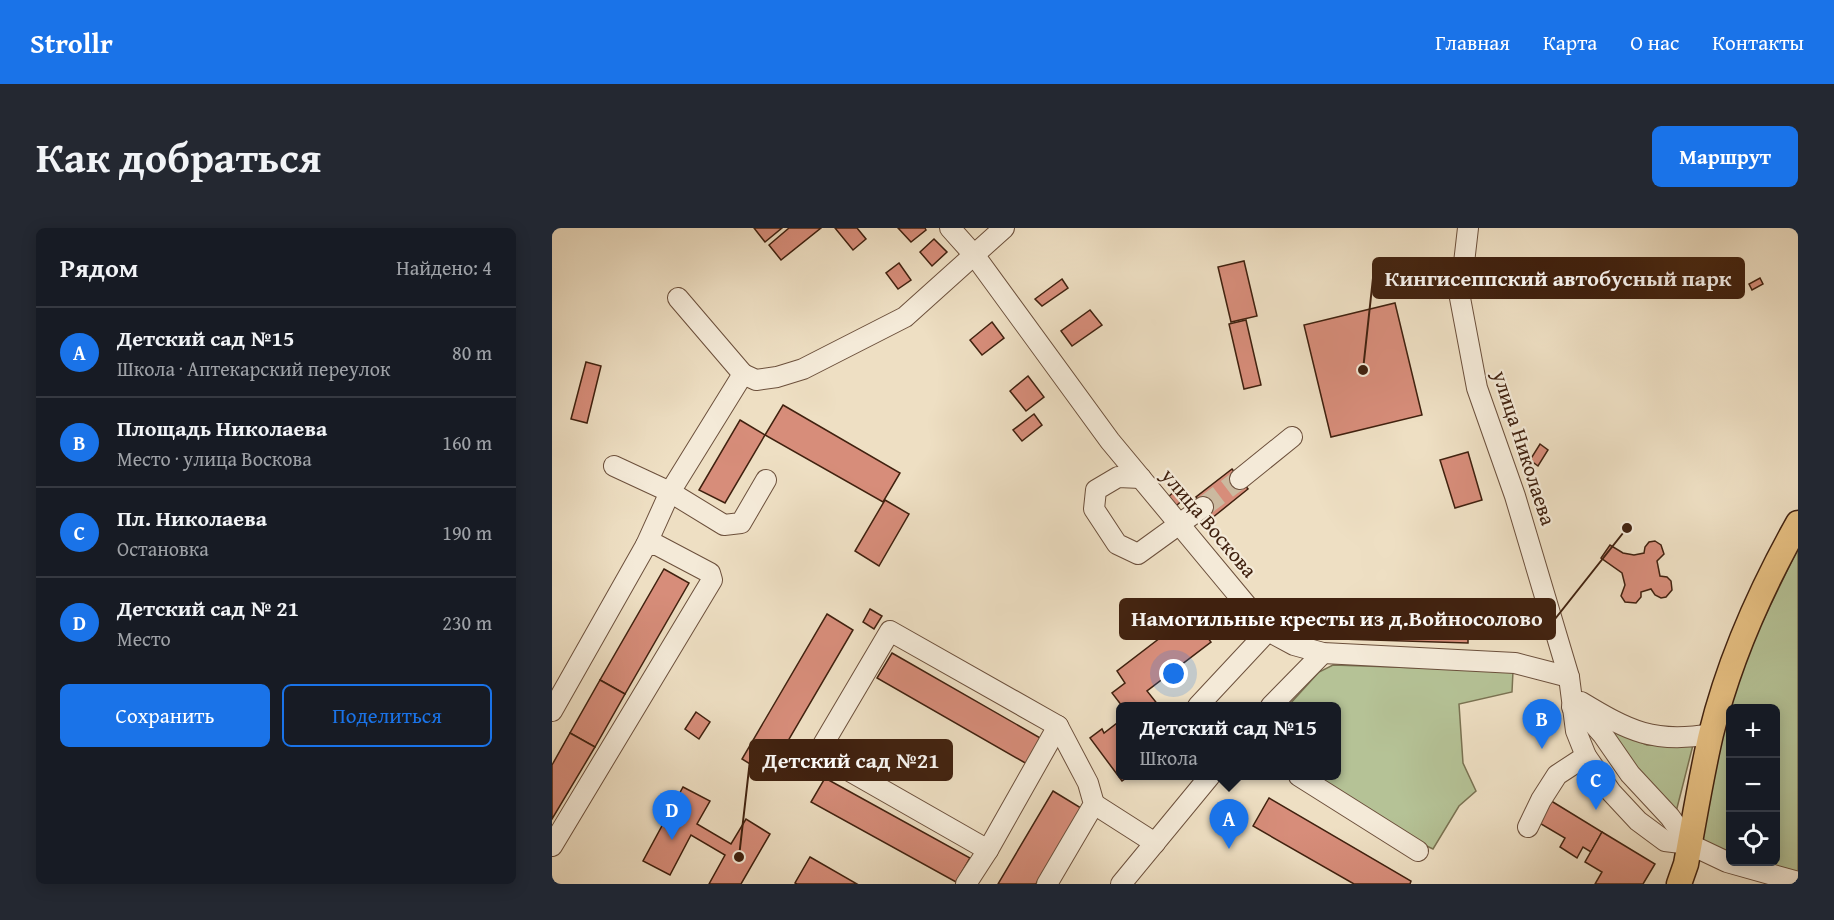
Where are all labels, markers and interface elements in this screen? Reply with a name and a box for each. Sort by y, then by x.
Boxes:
text: Strollr [30,22,113,63]
text: Главная [1435,27,1510,58]
text: Карта [1543,27,1597,58]
text: О нас [1630,27,1679,58]
text: Контакты [1712,27,1804,58]
text: Как добраться [36,126,321,187]
button: Маршрут [1652,126,1798,187]
text: Рядом [60,248,138,287]
text: Найдено: 4 [396,253,492,282]
callout: Кингисеппский автобусный парк [1373,258,1744,298]
text: Кингисеппский автобусный парк [1385,262,1732,294]
text: Детский сад №15 [117,322,294,354]
text: A [73,338,86,367]
text: 80 m [452,338,492,367]
text: Школа · Аптекарский переулок [117,354,391,383]
street label: улица Николаева [1485,365,1564,529]
text: Площадь Николаева [117,412,327,444]
text: B [73,428,86,457]
text: 160 m [442,428,492,457]
text: Место · улица Воскова [117,444,312,473]
street label: улица Воскова [1153,460,1265,584]
text: Пл. Николаева [117,502,267,534]
text: C [74,518,85,547]
text: 190 m [442,518,492,547]
text: Остановка [117,534,209,563]
text: Детский сад № 21 [117,592,299,624]
callout: Намогильные кресты из д.Войносолово [1120,599,1555,639]
text: Намогильные кресты из д.Войносолово [1131,602,1543,634]
text: D [73,608,86,637]
text: 230 m [442,608,492,637]
text: Место [117,624,171,653]
your location [1159,659,1188,688]
button: Сохранить [60,684,270,747]
button: Поделиться [282,684,492,747]
pin: B [1522,700,1562,749]
popup [1116,702,1341,780]
map controls [1726,704,1780,866]
button: + [1726,704,1780,758]
text: Детский сад №15 [1140,711,1317,743]
callout: Детский сад №21 [750,740,952,780]
text: Школа [1140,743,1198,772]
text: Детский сад №21 [761,744,940,776]
button: − [1726,758,1780,812]
pin: C [1576,760,1616,810]
pin: D [652,790,692,840]
pin: A [1210,800,1248,849]
button: locate [1726,812,1780,866]

